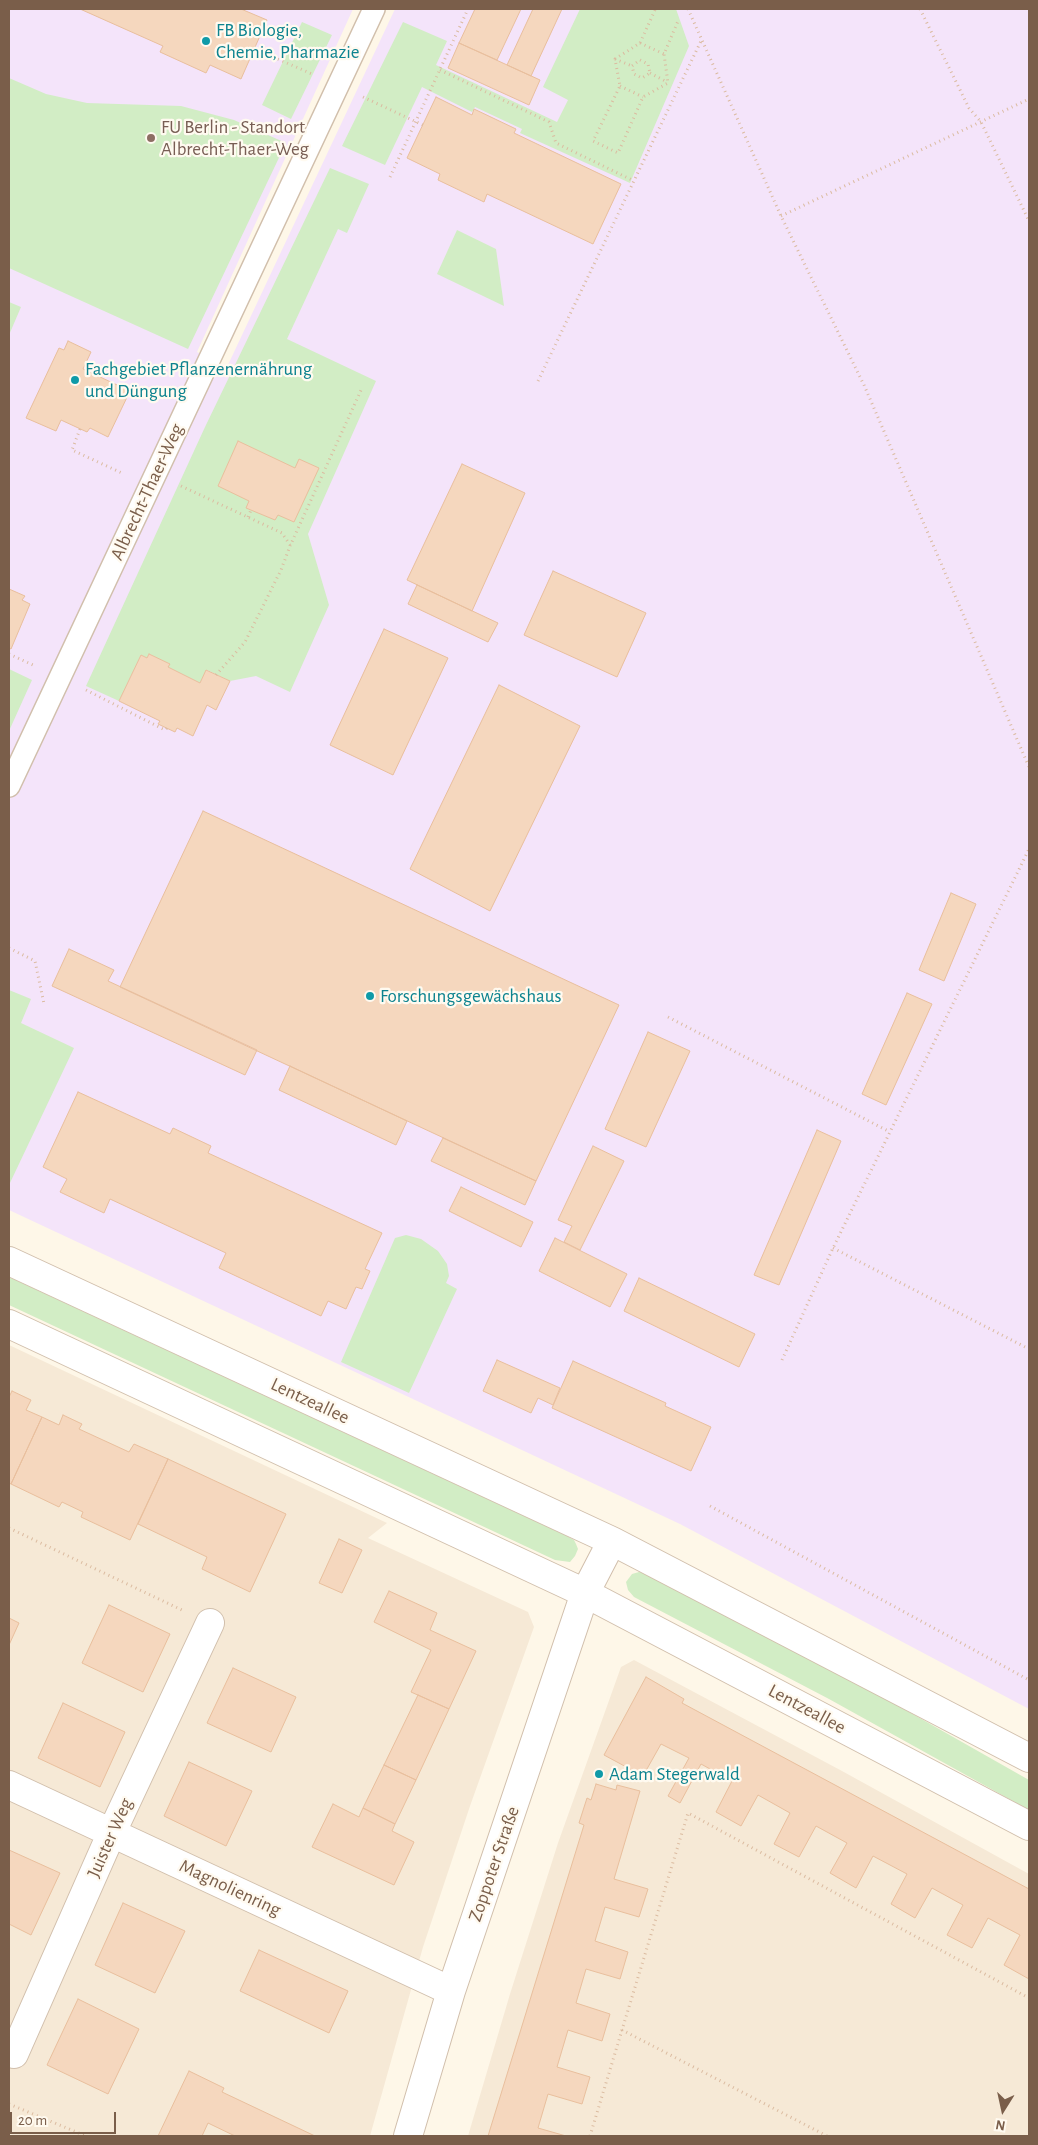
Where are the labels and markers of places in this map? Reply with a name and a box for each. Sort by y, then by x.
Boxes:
place label: FB Biologie, Chemie, Pharmazie [216,19,360,63]
marker: FB Biologie, Chemie, Pharmazie [200,35,212,47]
place label: FU Berlin - Standort Albrecht-Thaer-Weg [161,116,309,160]
marker: FU Berlin - Standort Albrecht-Thaer-Weg [145,132,157,144]
place label: Fachgebiet Pflanzenernährung und Düngung [85,358,312,402]
marker: Fachgebiet Pflanzenernährung und Düngung [69,374,81,386]
place label: Forschungsgewächshaus [380,985,562,1007]
marker: Forschungsgewächshaus [364,990,376,1002]
place label: Adam Stegerwald [609,1763,740,1785]
marker: Adam Stegerwald [593,1768,605,1780]

